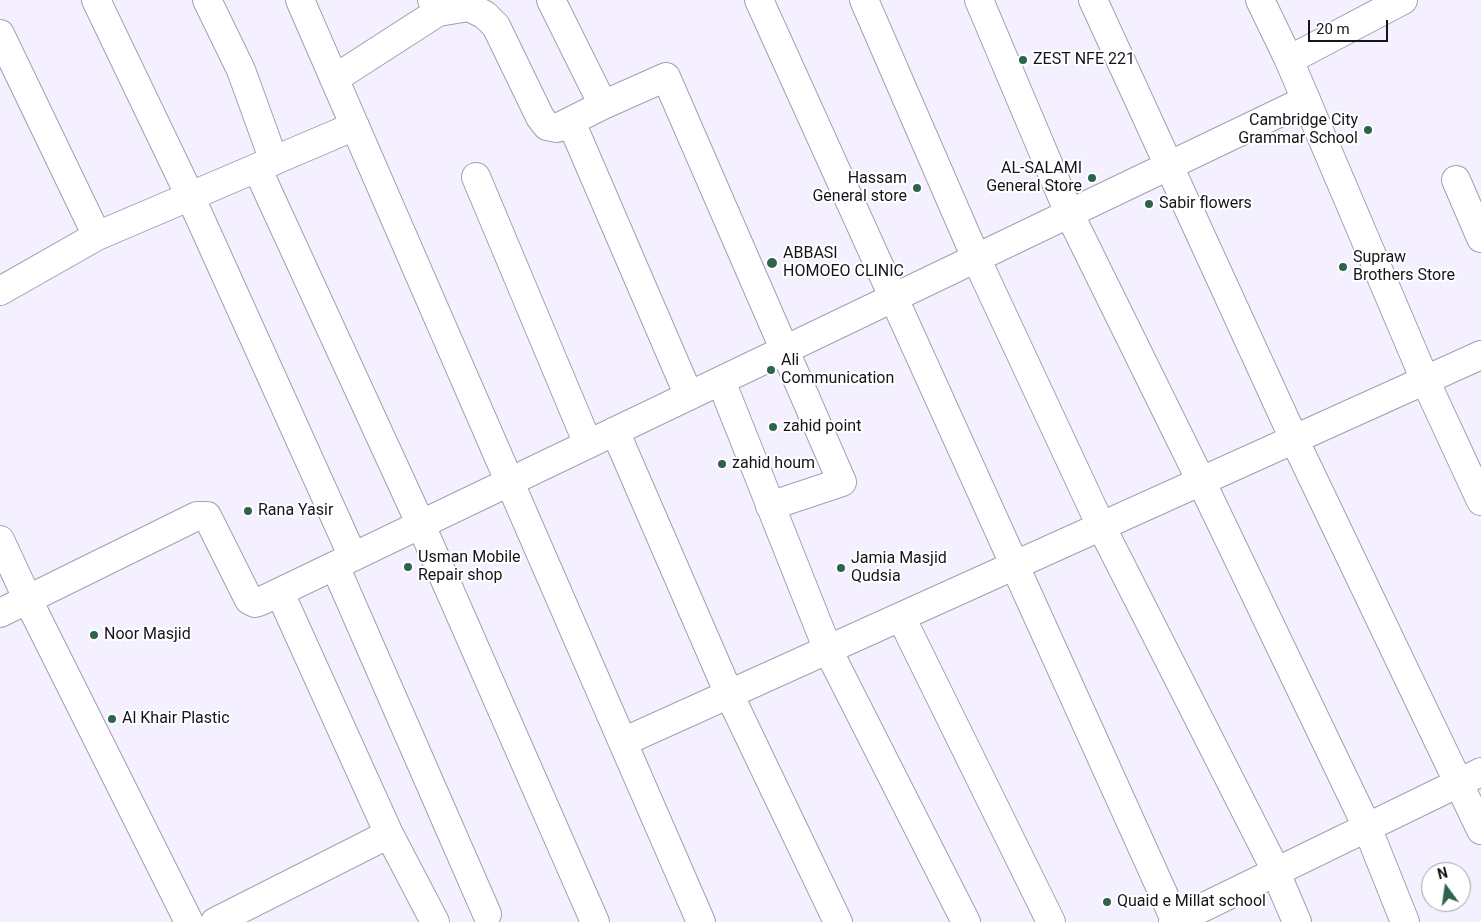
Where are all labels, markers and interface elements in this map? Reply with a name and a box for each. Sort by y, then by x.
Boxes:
scale bar [1311,10,1391,42]
text: 20 m [1316,20,1350,38]
place label: ZEST NFE 221 [1033,50,1135,70]
marker: ZEST NFE 221 [1017,54,1029,66]
place label: Cambridge City Grammar School [1238,111,1358,149]
marker: Cambridge City Grammar School [1362,124,1374,136]
place label: AL-SALAMI General Store [986,159,1082,197]
place label: Hassam General store [812,169,907,207]
marker: AL-SALAMI General Store [1086,172,1098,184]
marker: Hassam General store [911,182,923,194]
place label: Sabir flowers [1159,194,1252,214]
marker: Sabir flowers [1143,198,1155,210]
place label: ABBASI HOMOEO CLINIC [783,244,904,282]
place label: Supraw Brothers Store [1353,248,1455,286]
marker: ABBASI HOMOEO CLINIC [765,256,779,270]
marker: Supraw Brothers Store [1337,261,1349,273]
place label: Ali Communication [781,351,894,389]
marker: Ali Communication [765,364,777,376]
place label: zahid point [783,417,861,437]
marker: zahid point [767,421,779,433]
place label: zahid houm [732,454,815,474]
marker: zahid houm [716,458,728,470]
place label: Rana Yasir [258,501,333,521]
marker: Rana Yasir [242,505,254,517]
place label: Usman Mobile Repair shop [418,548,521,586]
place label: Jamia Masjid Qudsia [851,549,947,587]
marker: Usman Mobile Repair shop [402,561,414,573]
marker: Jamia Masjid Qudsia [835,562,847,574]
place label: Noor Masjid [104,625,191,645]
marker: Noor Masjid [88,629,100,641]
place label: Al Khair Plastic [122,709,230,729]
marker: Al Khair Plastic [106,713,118,725]
north arrow [1421,862,1471,912]
text: N [1436,864,1449,882]
place label: Quaid e Millat school [1117,892,1266,912]
marker: Quaid e Millat school [1101,896,1113,908]

